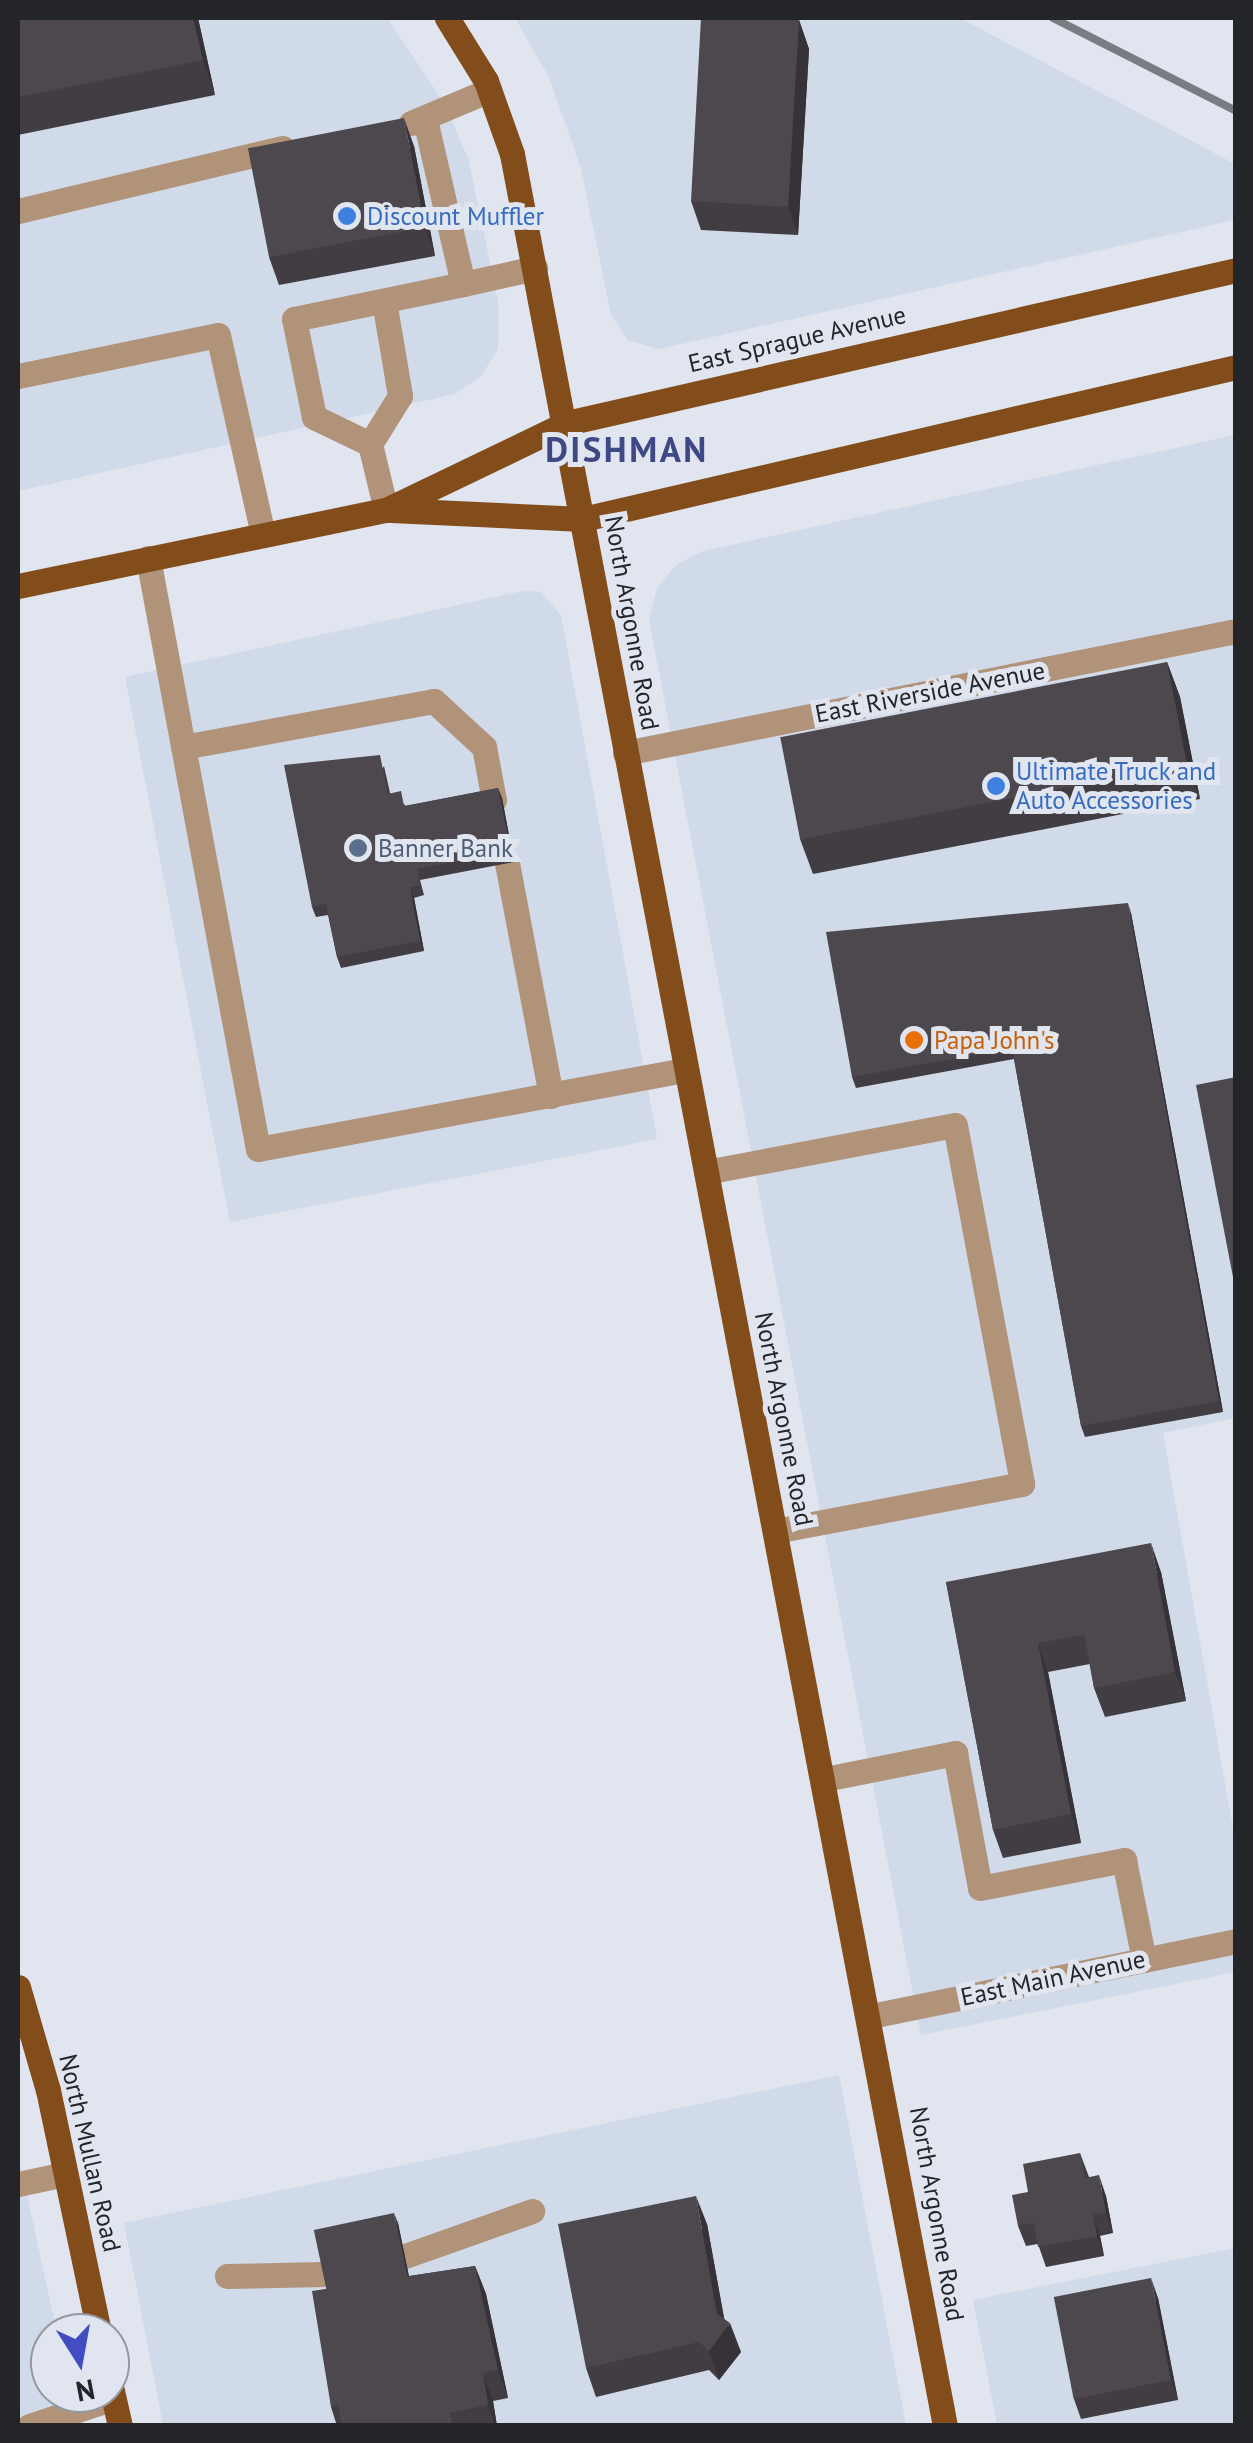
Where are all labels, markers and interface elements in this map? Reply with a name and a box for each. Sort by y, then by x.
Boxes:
place label: Discount Muffler [367,201,544,231]
marker: Discount Muffler [336,205,358,227]
street label: East Sprague Avenue [685,299,909,379]
district label: DISHMAN [545,428,709,470]
street label: North Argonne Road [598,513,666,733]
street label: East Riverside Avenue [812,655,1048,729]
place label: Ultimate Truck and Auto Accessories [1016,757,1218,816]
marker: Ultimate Truck and Auto Accessories [985,775,1007,797]
place label: Banner Bank [378,833,513,863]
marker: Banner Bank [347,837,369,859]
place label: Papa John's [934,1025,1055,1055]
marker: Papa John's [903,1029,925,1051]
street label: North Argonne Road [748,1309,820,1529]
street label: East Main Avenue [958,1944,1148,2012]
street label: North Mullan Road [53,2051,127,2255]
street label: North Argonne Road [903,2104,971,2324]
north arrow [30,2313,130,2413]
text: N [73,2371,98,2411]

